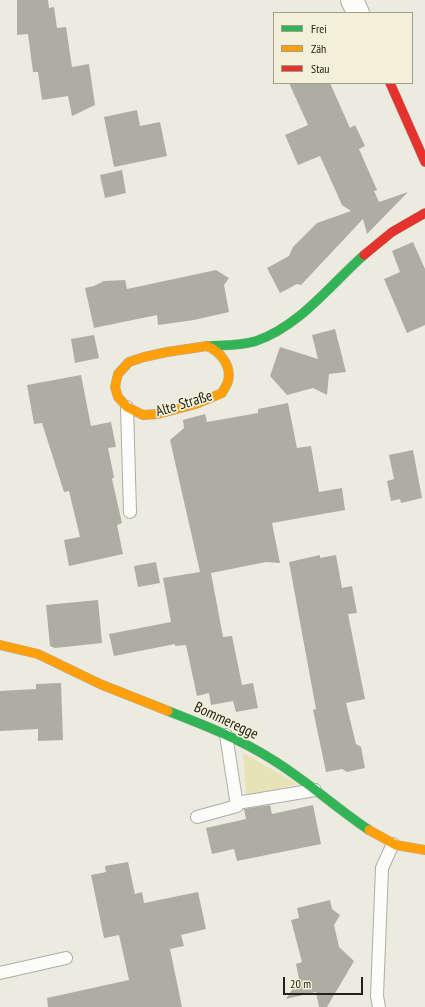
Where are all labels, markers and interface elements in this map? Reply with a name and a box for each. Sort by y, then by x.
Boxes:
legend [273,12,413,84]
text: Frei [311,21,327,36]
text: Zäh [311,41,326,56]
text: Stau [311,61,329,76]
street label: Alte Straße [154,387,214,421]
street label: Bommeregge [191,698,261,744]
scale bar [285,969,365,995]
text: 20 m [290,976,311,991]

